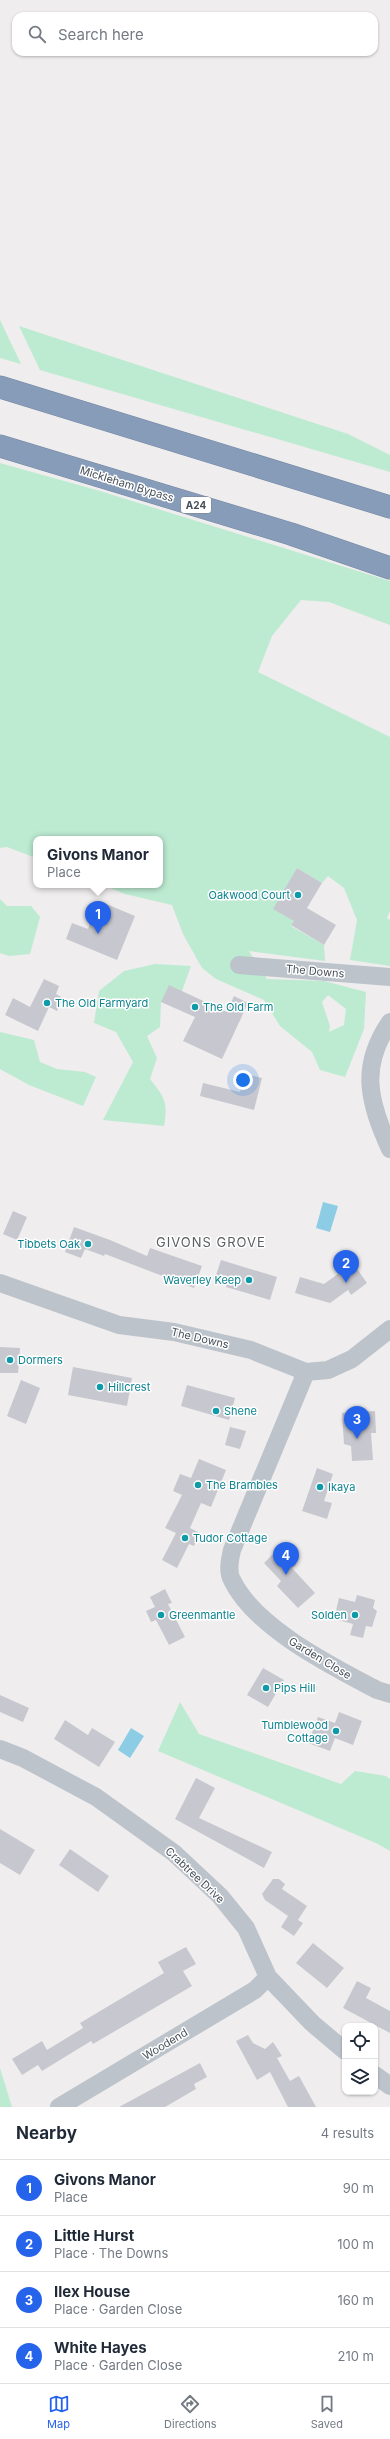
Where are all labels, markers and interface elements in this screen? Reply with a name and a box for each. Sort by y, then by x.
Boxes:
search box [12,12,378,56]
icon: search [26,23,48,45]
text: Search here [58,25,144,44]
street label: Mickleham Bypass [78,463,176,505]
road number: A24 [181,497,211,513]
popup [33,836,163,888]
text: Givons Manor [47,845,149,864]
text: Place [47,864,81,880]
place label: Oakwood Court [209,888,290,902]
marker: Oakwood Court [293,890,303,900]
pin: 1 [85,901,111,934]
street label: The Downs [285,961,345,981]
place label: The Old Farmyard [55,996,148,1010]
marker: The Old Farmyard [42,998,52,1008]
place label: The Old Farm [203,1000,273,1014]
marker: The Old Farm [190,1002,200,1012]
your location [233,1070,253,1090]
district label: GIVONS GROVE [156,1234,266,1250]
place label: Tibbets Oak [17,1237,80,1251]
marker: Tibbets Oak [83,1239,93,1249]
pin: 2 [333,1250,359,1283]
place label: Waverley Keep [163,1273,241,1287]
marker: Waverley Keep [244,1275,254,1285]
street label: The Downs [170,1325,230,1351]
place label: Dormers [18,1353,63,1367]
marker: Dormers [5,1355,15,1365]
place label: Hillcrest [108,1380,151,1394]
marker: Hillcrest [95,1382,105,1392]
place label: Shene [224,1404,257,1418]
marker: Shene [211,1406,221,1416]
pin: 3 [344,1406,370,1439]
place label: The Brambles [206,1478,278,1492]
marker: The Brambles [193,1480,203,1490]
place label: Ikaya [328,1480,355,1494]
marker: Ikaya [315,1482,325,1492]
place label: Tudor Cottage [193,1531,267,1545]
marker: Tudor Cottage [180,1533,190,1543]
pin: 4 [273,1542,299,1575]
place label: Greenmantle [169,1608,235,1622]
place label: Solden [311,1608,347,1622]
marker: Greenmantle [156,1610,166,1620]
marker: Solden [350,1610,360,1620]
street label: Garden Close [286,1634,354,1682]
place label: Pips Hill [274,1681,316,1695]
marker: Pips Hill [261,1683,271,1693]
place label: Tumblewood Cottage [261,1718,328,1745]
marker: Tumblewood Cottage [331,1726,341,1736]
street label: Crabtree Drive [162,1844,228,1906]
map controls [342,2023,378,2095]
button: locate [342,2023,378,2059]
street label: Woodend [140,2025,190,2063]
button: layers [342,2059,378,2095]
text: Nearby [16,2123,77,2143]
text: 4 results [321,2125,374,2141]
text: Givons Manor [54,2170,156,2189]
text: 1 [26,2180,32,2196]
text: 90 m [343,2180,374,2196]
text: Place [54,2189,88,2205]
text: Little Hurst [54,2226,134,2245]
text: 2 [25,2236,33,2252]
text: 100 m [337,2236,374,2252]
text: Place · The Downs [54,2245,168,2261]
text: Ilex House [54,2282,130,2301]
text: 3 [25,2292,33,2308]
text: 160 m [337,2292,374,2308]
text: Place · Garden Close [54,2301,182,2317]
text: White Hayes [54,2338,147,2357]
text: 4 [25,2348,33,2364]
text: 210 m [338,2348,374,2364]
text: Place · Garden Close [54,2357,182,2373]
tab: Map [47,2393,70,2431]
tab: Directions [164,2393,217,2431]
tab: Saved [311,2393,343,2431]

